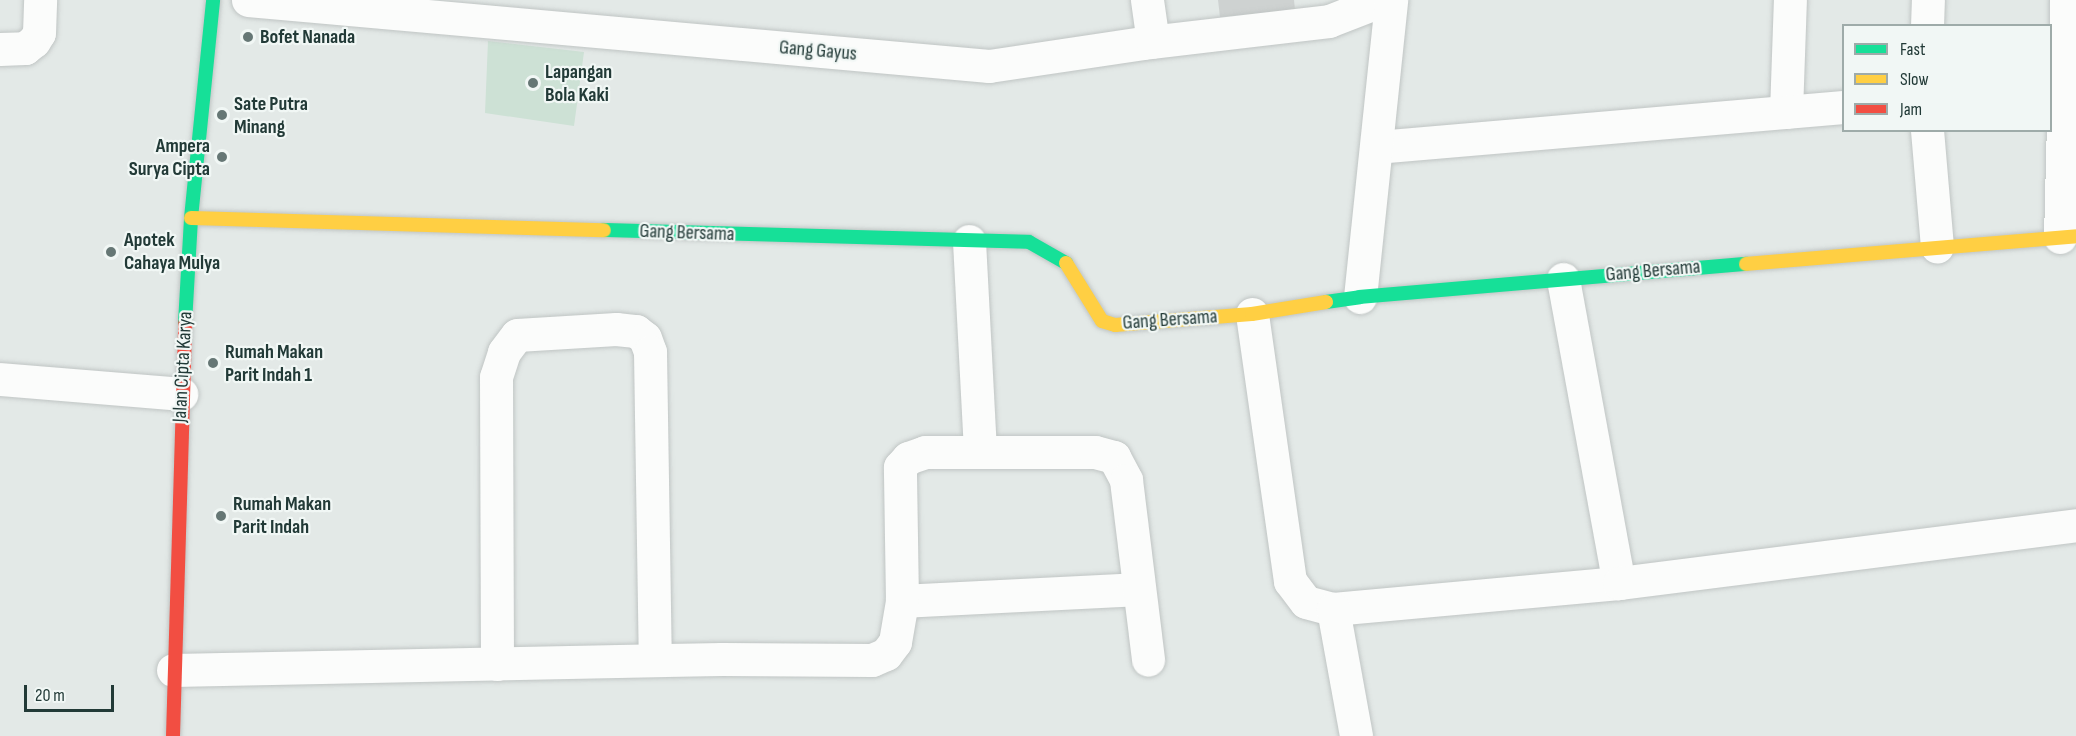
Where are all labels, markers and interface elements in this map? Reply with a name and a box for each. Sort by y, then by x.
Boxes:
legend [1842,24,2052,132]
place label: Bofet Nanada [260,25,355,49]
marker: Bofet Nanada [241,30,255,44]
street label: Gang Gayus [778,36,858,66]
text: Fast [1900,39,1925,60]
place label: Lapangan Bola Kaki [545,60,612,107]
text: Slow [1900,69,1929,90]
marker: Lapangan Bola Kaki [526,76,540,90]
place label: Sate Putra Minang [234,92,308,139]
text: Jam [1900,99,1922,120]
marker: Sate Putra Minang [215,108,229,122]
place label: Ampera Surya Cipta [129,134,210,181]
marker: Ampera Surya Cipta [215,150,229,164]
street label: Gang Bersama [639,219,735,247]
place label: Apotek Cahaya Mulya [124,228,220,275]
marker: Apotek Cahaya Mulya [102,243,120,261]
street label: Gang Bersama [1605,255,1701,287]
street label: Gang Bersama [1122,305,1218,335]
street label: Jalan Cipta Karya [168,311,198,423]
place label: Rumah Makan Parit Indah 1 [225,340,323,387]
marker: Rumah Makan Parit Indah 1 [206,356,220,370]
place label: Rumah Makan Parit Indah [233,492,331,539]
marker: Rumah Makan Parit Indah [214,509,228,523]
scale bar [27,673,117,711]
text: 20 m [35,685,65,706]

